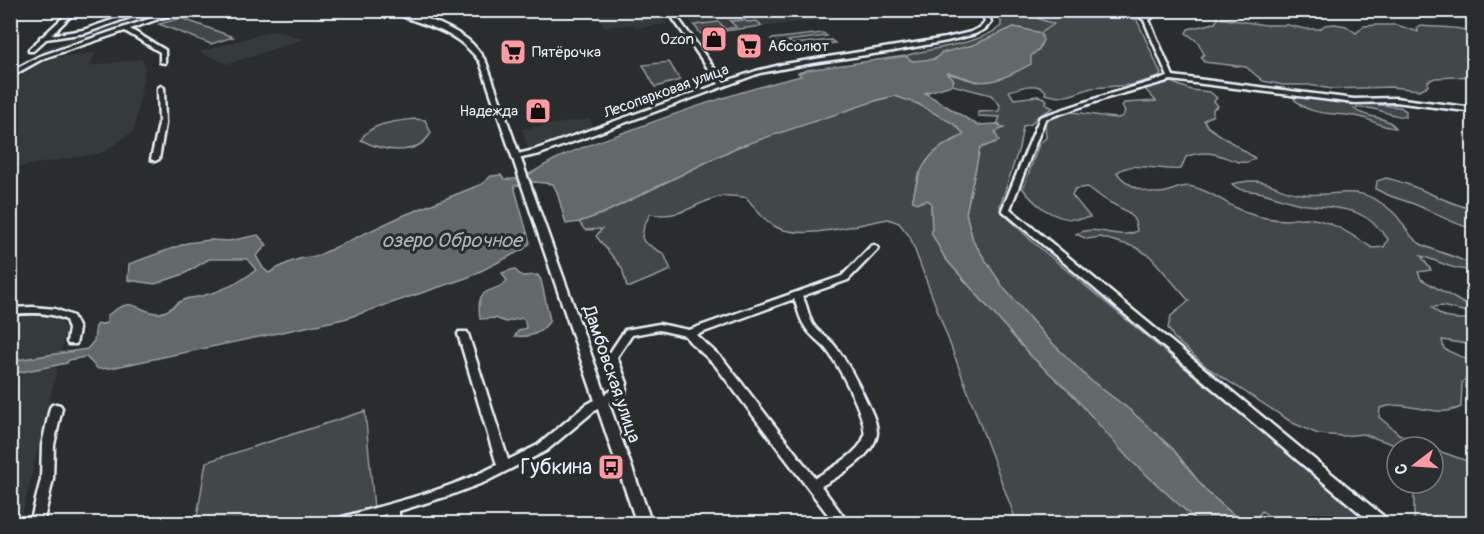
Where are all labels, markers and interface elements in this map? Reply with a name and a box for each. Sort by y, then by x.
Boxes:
shop icon: Ozon [699,24,729,54]
place label: Ozon [660,30,694,49]
supermarket icon: Абсолют [734,31,764,61]
supermarket icon: Пятёрочка [498,37,528,67]
place label: Абсолют [768,37,830,56]
place label: Пятёрочка [532,43,601,62]
street label: Лесопарковая улица [600,60,731,123]
shop icon: Надежда [523,96,553,126]
place label: Надежда [460,102,518,121]
water label: озеро Оброчное [382,228,524,253]
street label: Дамбовская улица [577,301,646,446]
north arrow [1385,435,1445,495]
bus stop icon: Губкина [596,452,626,482]
place label: Губкина [520,454,592,481]
text: С [1391,461,1413,477]

